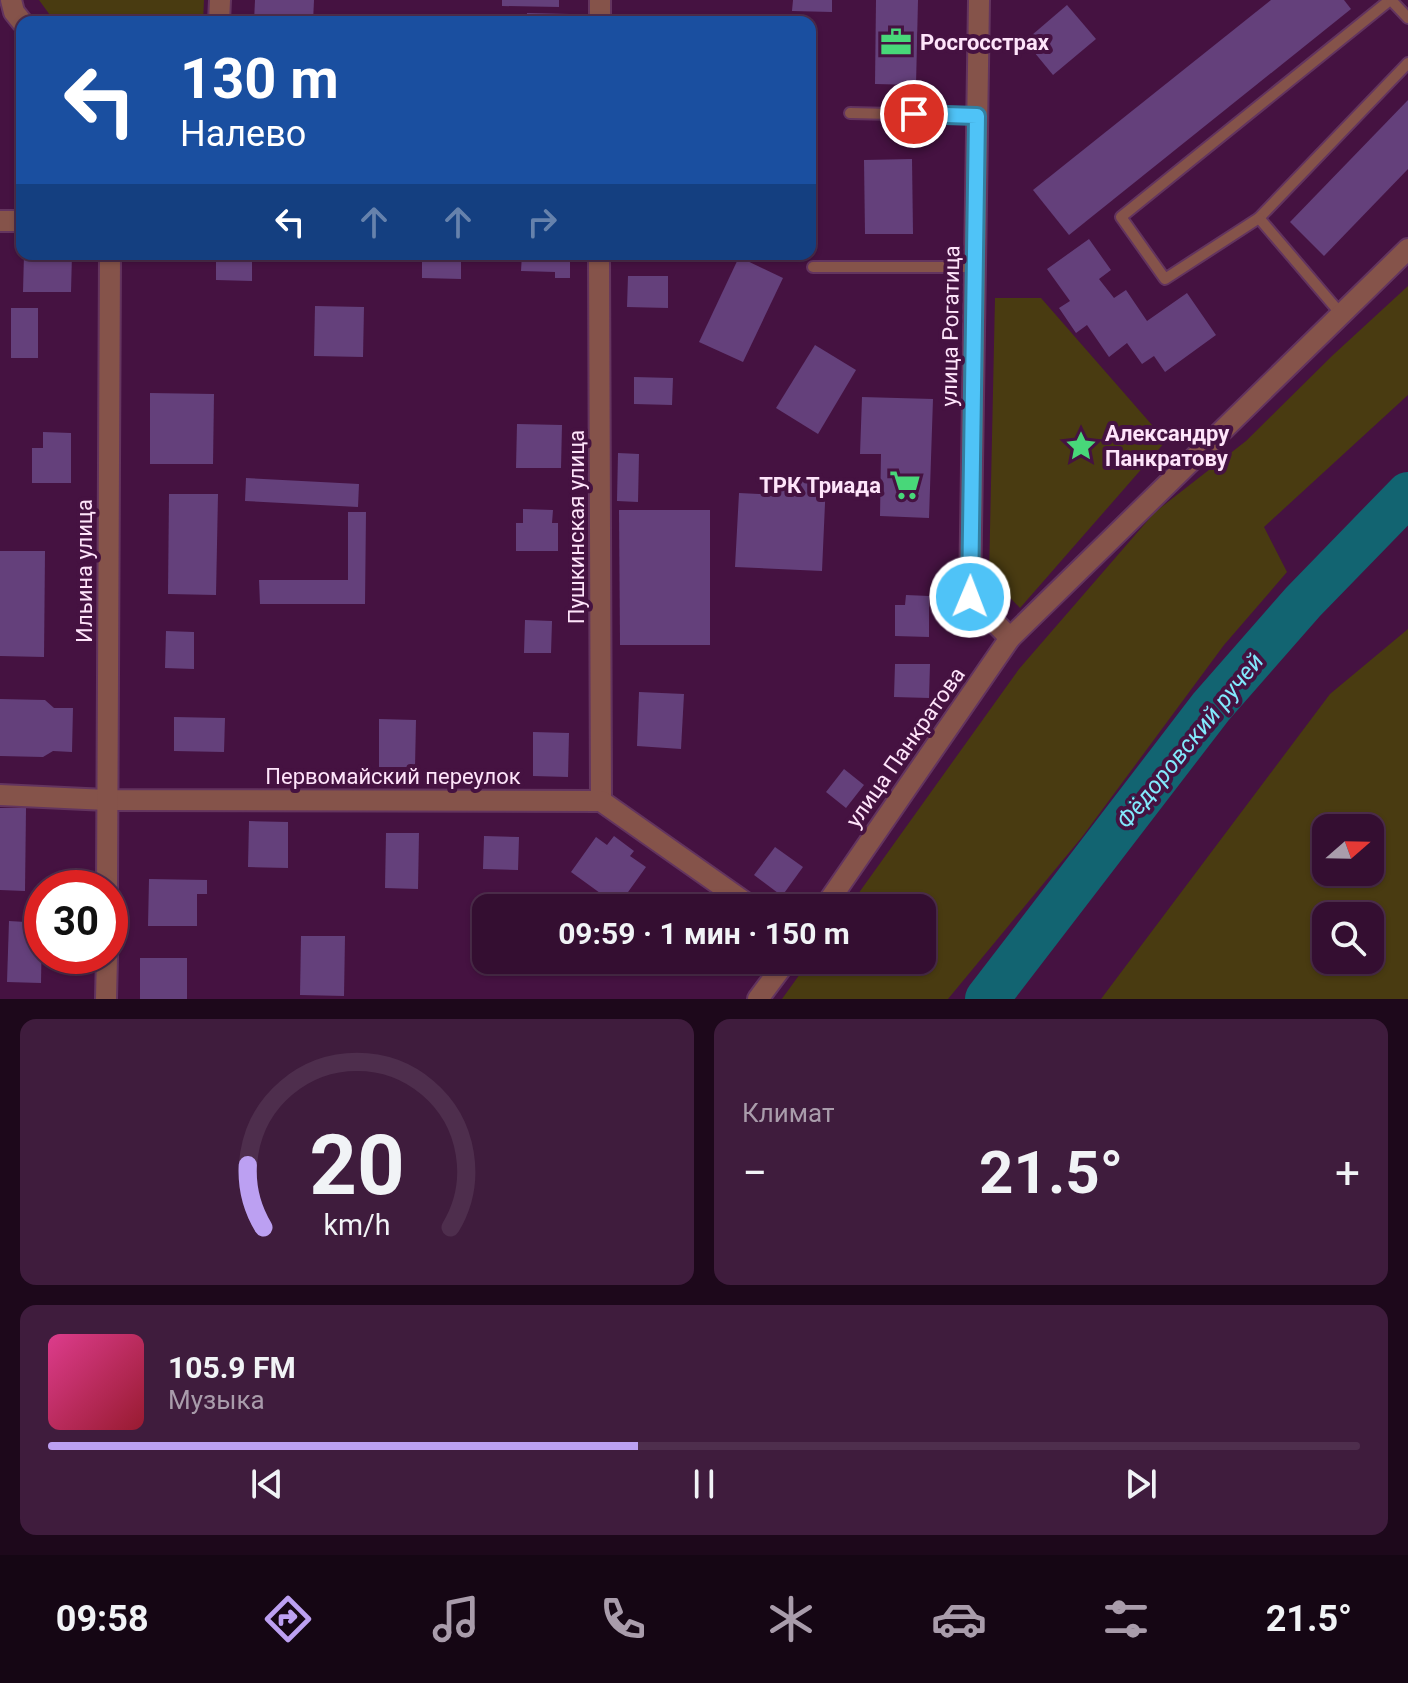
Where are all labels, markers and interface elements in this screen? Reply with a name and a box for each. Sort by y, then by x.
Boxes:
office icon: Росгосстрах [879,25,913,59]
place label: Росгосстрах [920,30,1050,55]
text: 130 m [180,46,339,112]
icon: left [48,48,152,152]
pin [880,80,948,148]
icon: arrive [892,92,936,136]
text: Налево [180,113,306,155]
icon: left [268,200,312,244]
icon: ahead [352,200,396,244]
icon: ahead [436,200,480,244]
icon: right [520,200,564,244]
street label: улица Рогатица [937,245,964,407]
place label: Александру Панкратову [1105,421,1230,471]
place icon: Александру Панкратову [1064,429,1098,463]
street label: Пушкинская улица [564,430,589,624]
supermarket icon: ТРК Триада [888,468,922,502]
place label: ТРК Триада [759,473,881,498]
street label: Ильина улица [72,499,97,643]
position arrow [928,555,1012,639]
water label: Фёдоровский ручей [1111,648,1269,834]
street label: улица Панкратова [841,663,970,832]
street label: Первомайский переулок [265,764,521,789]
north arrow [1312,814,1384,886]
map controls [1312,814,1384,974]
speed limit sign: 30 [24,870,128,974]
button: search [1312,902,1384,974]
text: 09:59 · 1 мин · 150 m [558,916,850,951]
text: Климат [742,1098,834,1128]
text: 20 [309,1117,405,1214]
text: 21.5° [979,1137,1123,1208]
text: − [742,1147,767,1199]
text: + [1335,1147,1360,1199]
text: km/h [323,1208,391,1242]
text: 105.9 FM [168,1350,296,1385]
text: Музыка [168,1385,265,1415]
icon: previous [245,1462,289,1506]
icon: pause [682,1462,726,1506]
icon: next [1119,1462,1163,1506]
icon: directions [260,1591,316,1647]
icon: music [428,1591,484,1647]
icon: phone [595,1591,651,1647]
icon: climate [763,1591,819,1647]
icon: car [931,1591,987,1647]
icon: filters [1098,1591,1154,1647]
text: 09:58 [56,1598,149,1640]
text: 21.5° [1266,1598,1352,1640]

